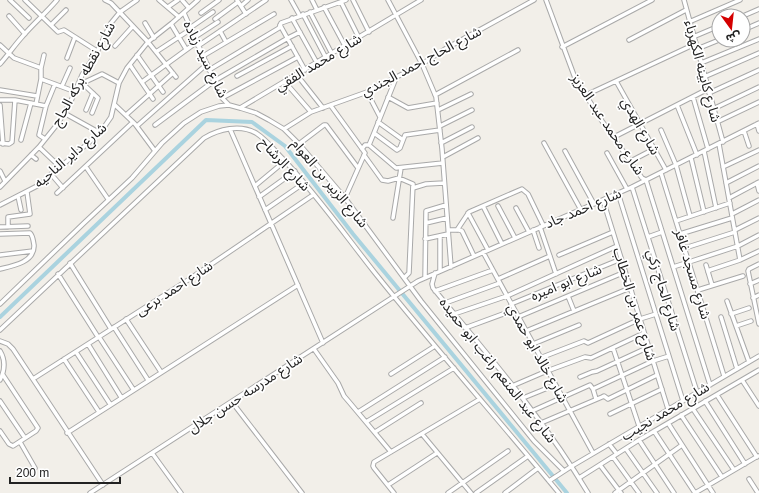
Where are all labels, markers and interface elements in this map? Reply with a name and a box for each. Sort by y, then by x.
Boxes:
north arrow [711,8,751,48]
street label: شارع سيد زياده [178,18,232,102]
street label: شارع كابينه الكهرباء [679,18,724,125]
street label: شارع نقطه بركه الحاج [48,19,121,130]
street label: شارع الحاج احمد الجندي [358,23,485,102]
text: ش [724,29,742,45]
street label: شارع محمد الفقي [272,30,366,97]
street label: شارع محمد عبد العزيز [565,69,648,180]
street label: شارع الهدي [615,95,664,159]
street label: شارع داير الناحيه [30,119,112,193]
street label: شارع الرشاح [254,134,314,196]
street label: شارع الزبير بن العوام [286,136,372,232]
street label: شارع احمد جاد [543,185,625,234]
street label: شارع مسجد غافر [669,226,714,322]
street label: شارع عمر بن الخطاب [607,246,660,363]
street label: شارع الحاج زكي [641,247,684,334]
street label: شارع احمد برعى [133,257,217,321]
street label: شارع ابو اميره [528,260,605,306]
street label: شارع عبد المنعم راغب ابو حميده [434,294,560,448]
street label: شارع خالد ابو حمدي [501,301,572,407]
street label: شارع مدرسه حسن جلال [185,350,307,438]
street label: شارع محمد نجيب [618,378,714,446]
scale bar [10,459,120,485]
text: 200 m [16,466,49,480]

